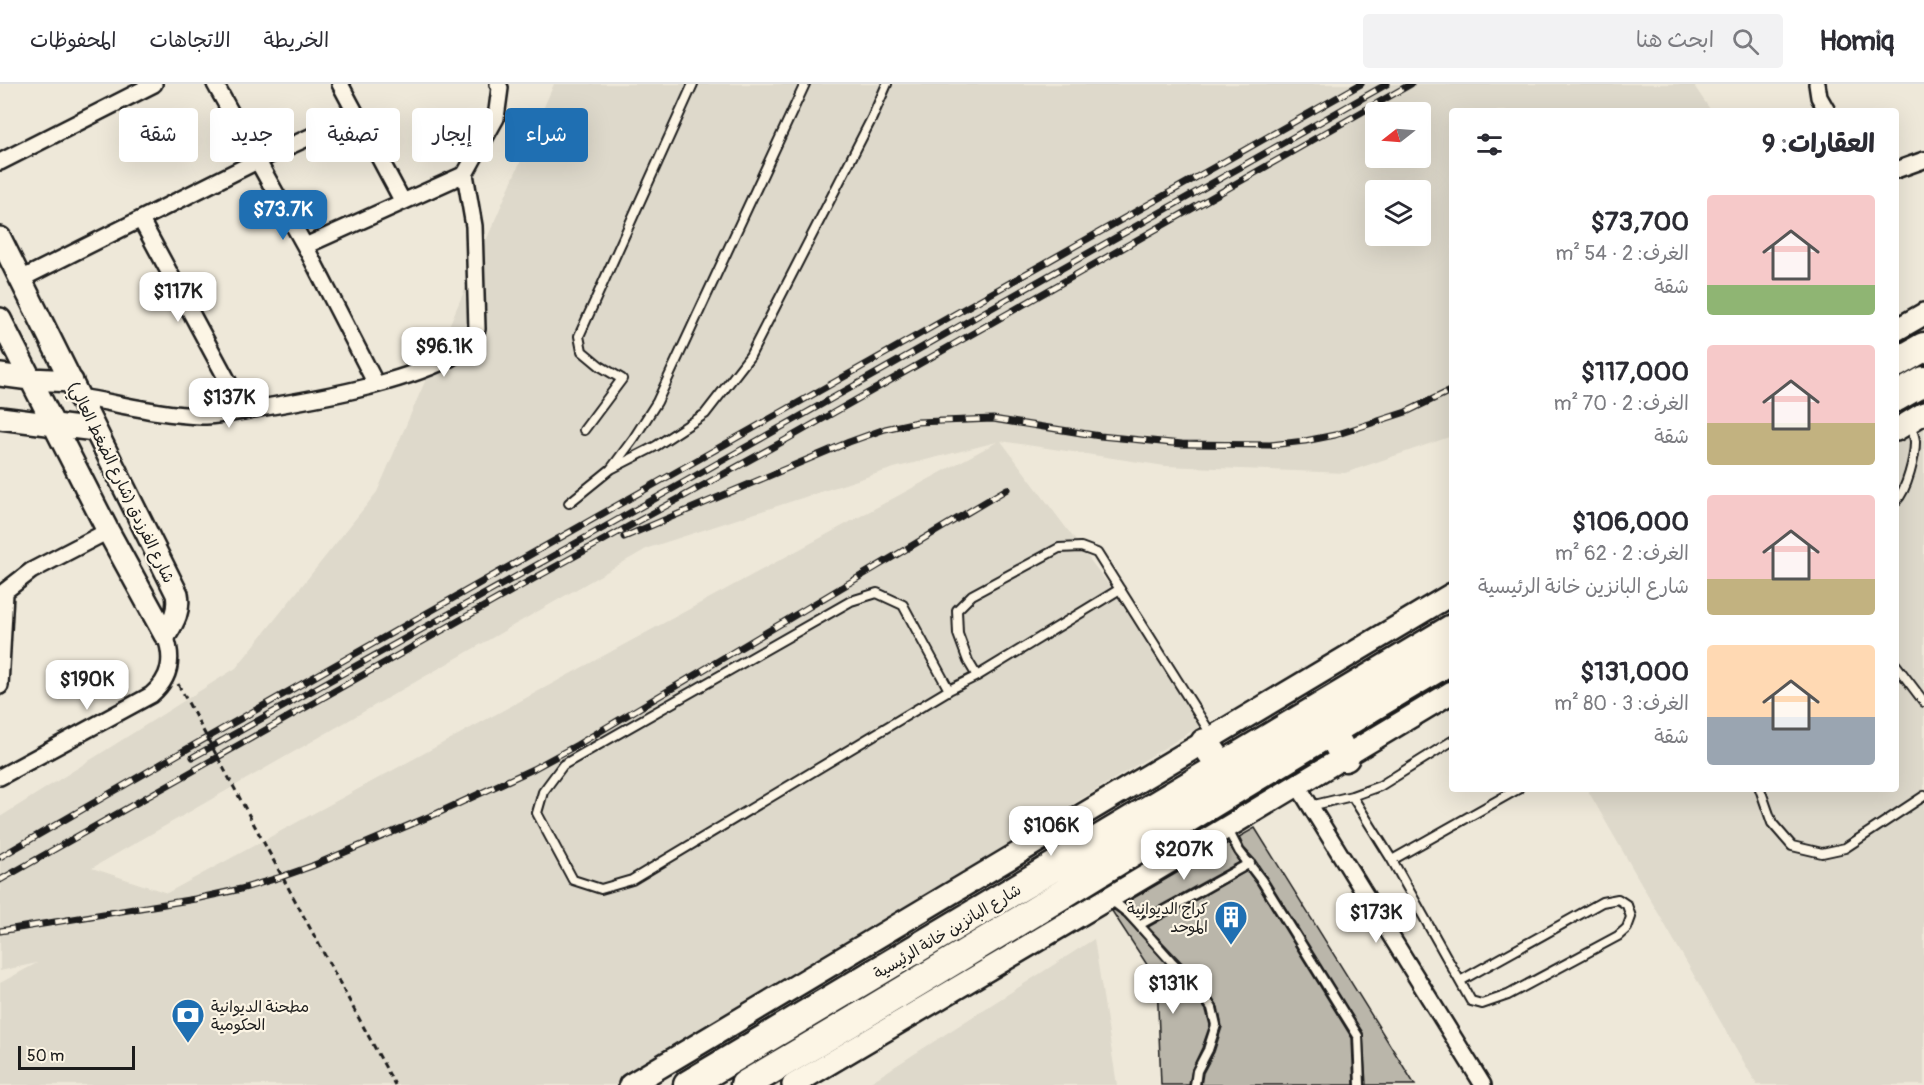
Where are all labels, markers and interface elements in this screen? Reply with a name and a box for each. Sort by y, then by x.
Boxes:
search box [1363,14,1783,68]
text: Homiq [1819,24,1894,59]
icon: search [1729,25,1762,58]
text: ابحث هنا [1636,26,1714,54]
text: المحفوظات [30,27,116,54]
text: الاتجاهات [149,27,231,54]
text: الخريطة [264,27,329,54]
north arrow [1365,102,1431,168]
map controls [1365,102,1431,246]
chip: شقة [119,108,198,162]
chip: جديد [210,108,294,162]
chip: تصفية [306,108,400,162]
chip: إيجار [412,108,493,162]
chip: شراء [505,108,588,162]
icon: filters [1473,128,1506,161]
text: العقارات: 9 [1762,128,1875,160]
button: layers [1365,180,1431,246]
pin: $73.7K [234,190,332,241]
text: $73.7K [253,197,313,222]
text: $73,700 [1591,206,1689,238]
icon: home [1755,219,1827,291]
text: الغرف: 2 · 54 m² [1555,241,1689,266]
pin: $117K [136,272,220,323]
text: شقة [1654,274,1689,299]
text: $117K [153,279,203,304]
pin: $96.1K [395,327,493,378]
text: $96.1K [415,334,473,359]
text: $117,000 [1581,356,1689,388]
icon: home [1755,369,1827,441]
street label: شارع الفرزدق (شارع الضغط العالي) [60,378,179,588]
pin: $137K [187,378,271,429]
text: $137K [203,385,255,410]
text: الغرف: 2 · 70 m² [1554,391,1689,416]
text: شقة [1654,424,1689,449]
text: $106,000 [1572,506,1689,538]
icon: home [1755,519,1827,591]
text: الغرف: 2 · 62 m² [1555,541,1689,566]
text: شارع البانزين خانة الرئيسية [1478,574,1689,599]
text: $131,000 [1580,656,1689,688]
pin: $190K [45,660,129,711]
text: $190K [60,667,114,692]
icon: home [1755,669,1827,741]
text: الغرف: 3 · 80 m² [1554,691,1689,716]
text: شقة [1654,724,1689,749]
pin: $106K [1009,806,1093,857]
text: $106K [1023,813,1079,838]
pin: $207K [1142,830,1226,881]
text: $207K [1155,837,1213,862]
street label: شارع البانزين خانة الرئيسية [870,880,1026,985]
pin: $173K [1334,893,1418,944]
place label: كراج الديوانية الموحد [1127,899,1208,937]
building icon: كراج الديوانية الموحد [1213,899,1249,946]
text: $173K [1350,900,1402,925]
pin: $131K [1131,964,1215,1015]
text: $131K [1148,971,1198,996]
bank icon: مطحنة الديوانية الحكومية [170,997,206,1044]
place label: مطحنة الديوانية الحكومية [211,997,309,1035]
scale bar [18,1043,135,1070]
text: 50 m [27,1046,64,1066]

